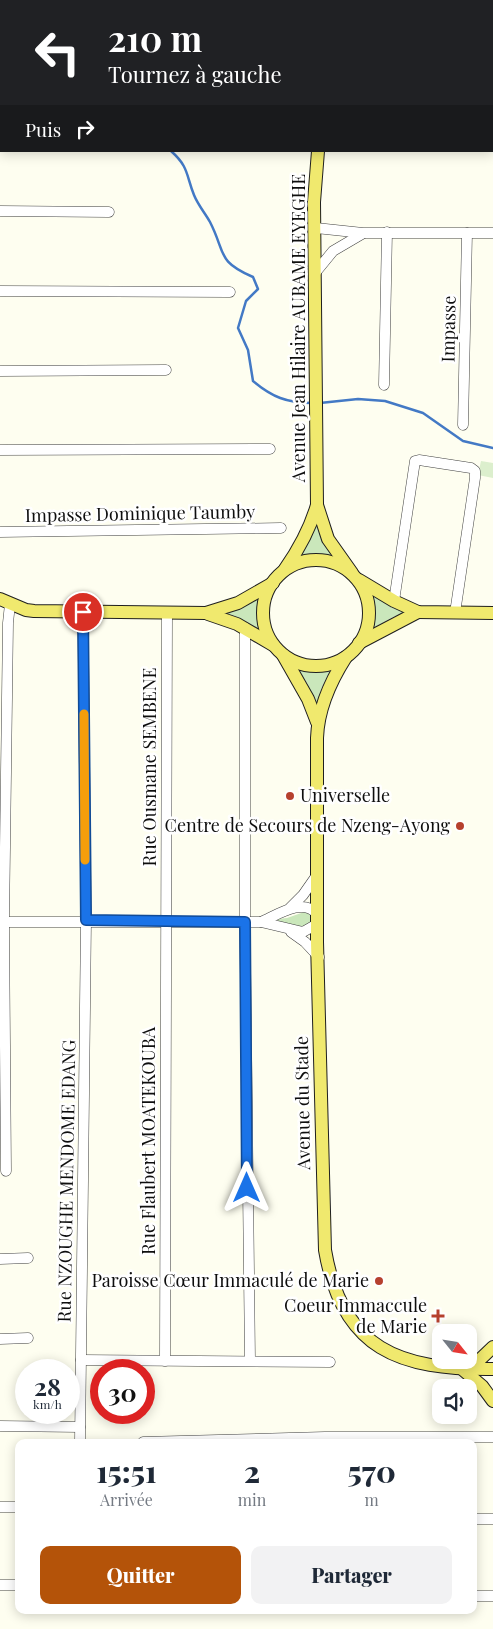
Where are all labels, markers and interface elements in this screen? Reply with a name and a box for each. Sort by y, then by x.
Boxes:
text: 210 m [108,14,202,61]
icon: left [25,20,90,85]
text: Tournez à gauche [108,59,282,89]
icon: right [71,115,99,143]
text: Puis [25,116,61,142]
street label: Avenue Jean Hilaire AUBAME EYEGHE [286,174,310,483]
street label: Impasse [435,295,461,363]
street label: Impasse Dominique Taumby [25,499,255,527]
pin [62,591,104,633]
icon: arrive [69,598,97,626]
street label: Rue Ousmane SEMBENE [137,668,161,866]
place label: Universelle [300,783,390,807]
marker: Universelle [284,790,296,802]
place label: Centre de Secours de Nzeng-Ayong [165,813,450,837]
marker: Centre de Secours de Nzeng-Ayong [454,820,466,832]
street label: Rue Flaubert MOATEKOUBA [136,1026,160,1255]
street label: Avenue du Stade [289,1036,315,1171]
street label: Rue NZOUGHE MENDOME EDANG [52,1039,80,1323]
position arrow [220,1161,272,1213]
place label: Paroisse Cœur Immaculé de Marie [91,1268,369,1292]
marker: Paroisse Cœur Immaculé de Marie [373,1275,385,1287]
place label: Coeur Immaccule de Marie [284,1293,427,1338]
marker: Coeur Immaccule de Marie [431,1309,445,1323]
north arrow [432,1324,478,1369]
map controls [432,1324,477,1424]
speed limit sign: 30 [90,1359,155,1424]
text: 28 [34,1369,61,1402]
button: sound [432,1379,477,1424]
text: km/h [33,1396,62,1412]
text: 15:51 [96,1451,157,1491]
text: 2 [244,1451,260,1491]
text: 570 [348,1451,396,1491]
text: Arrivée [100,1489,153,1510]
text: min [238,1489,266,1510]
text: m [365,1489,379,1510]
button: Quitter [40,1546,241,1604]
button: Partager [251,1546,452,1604]

